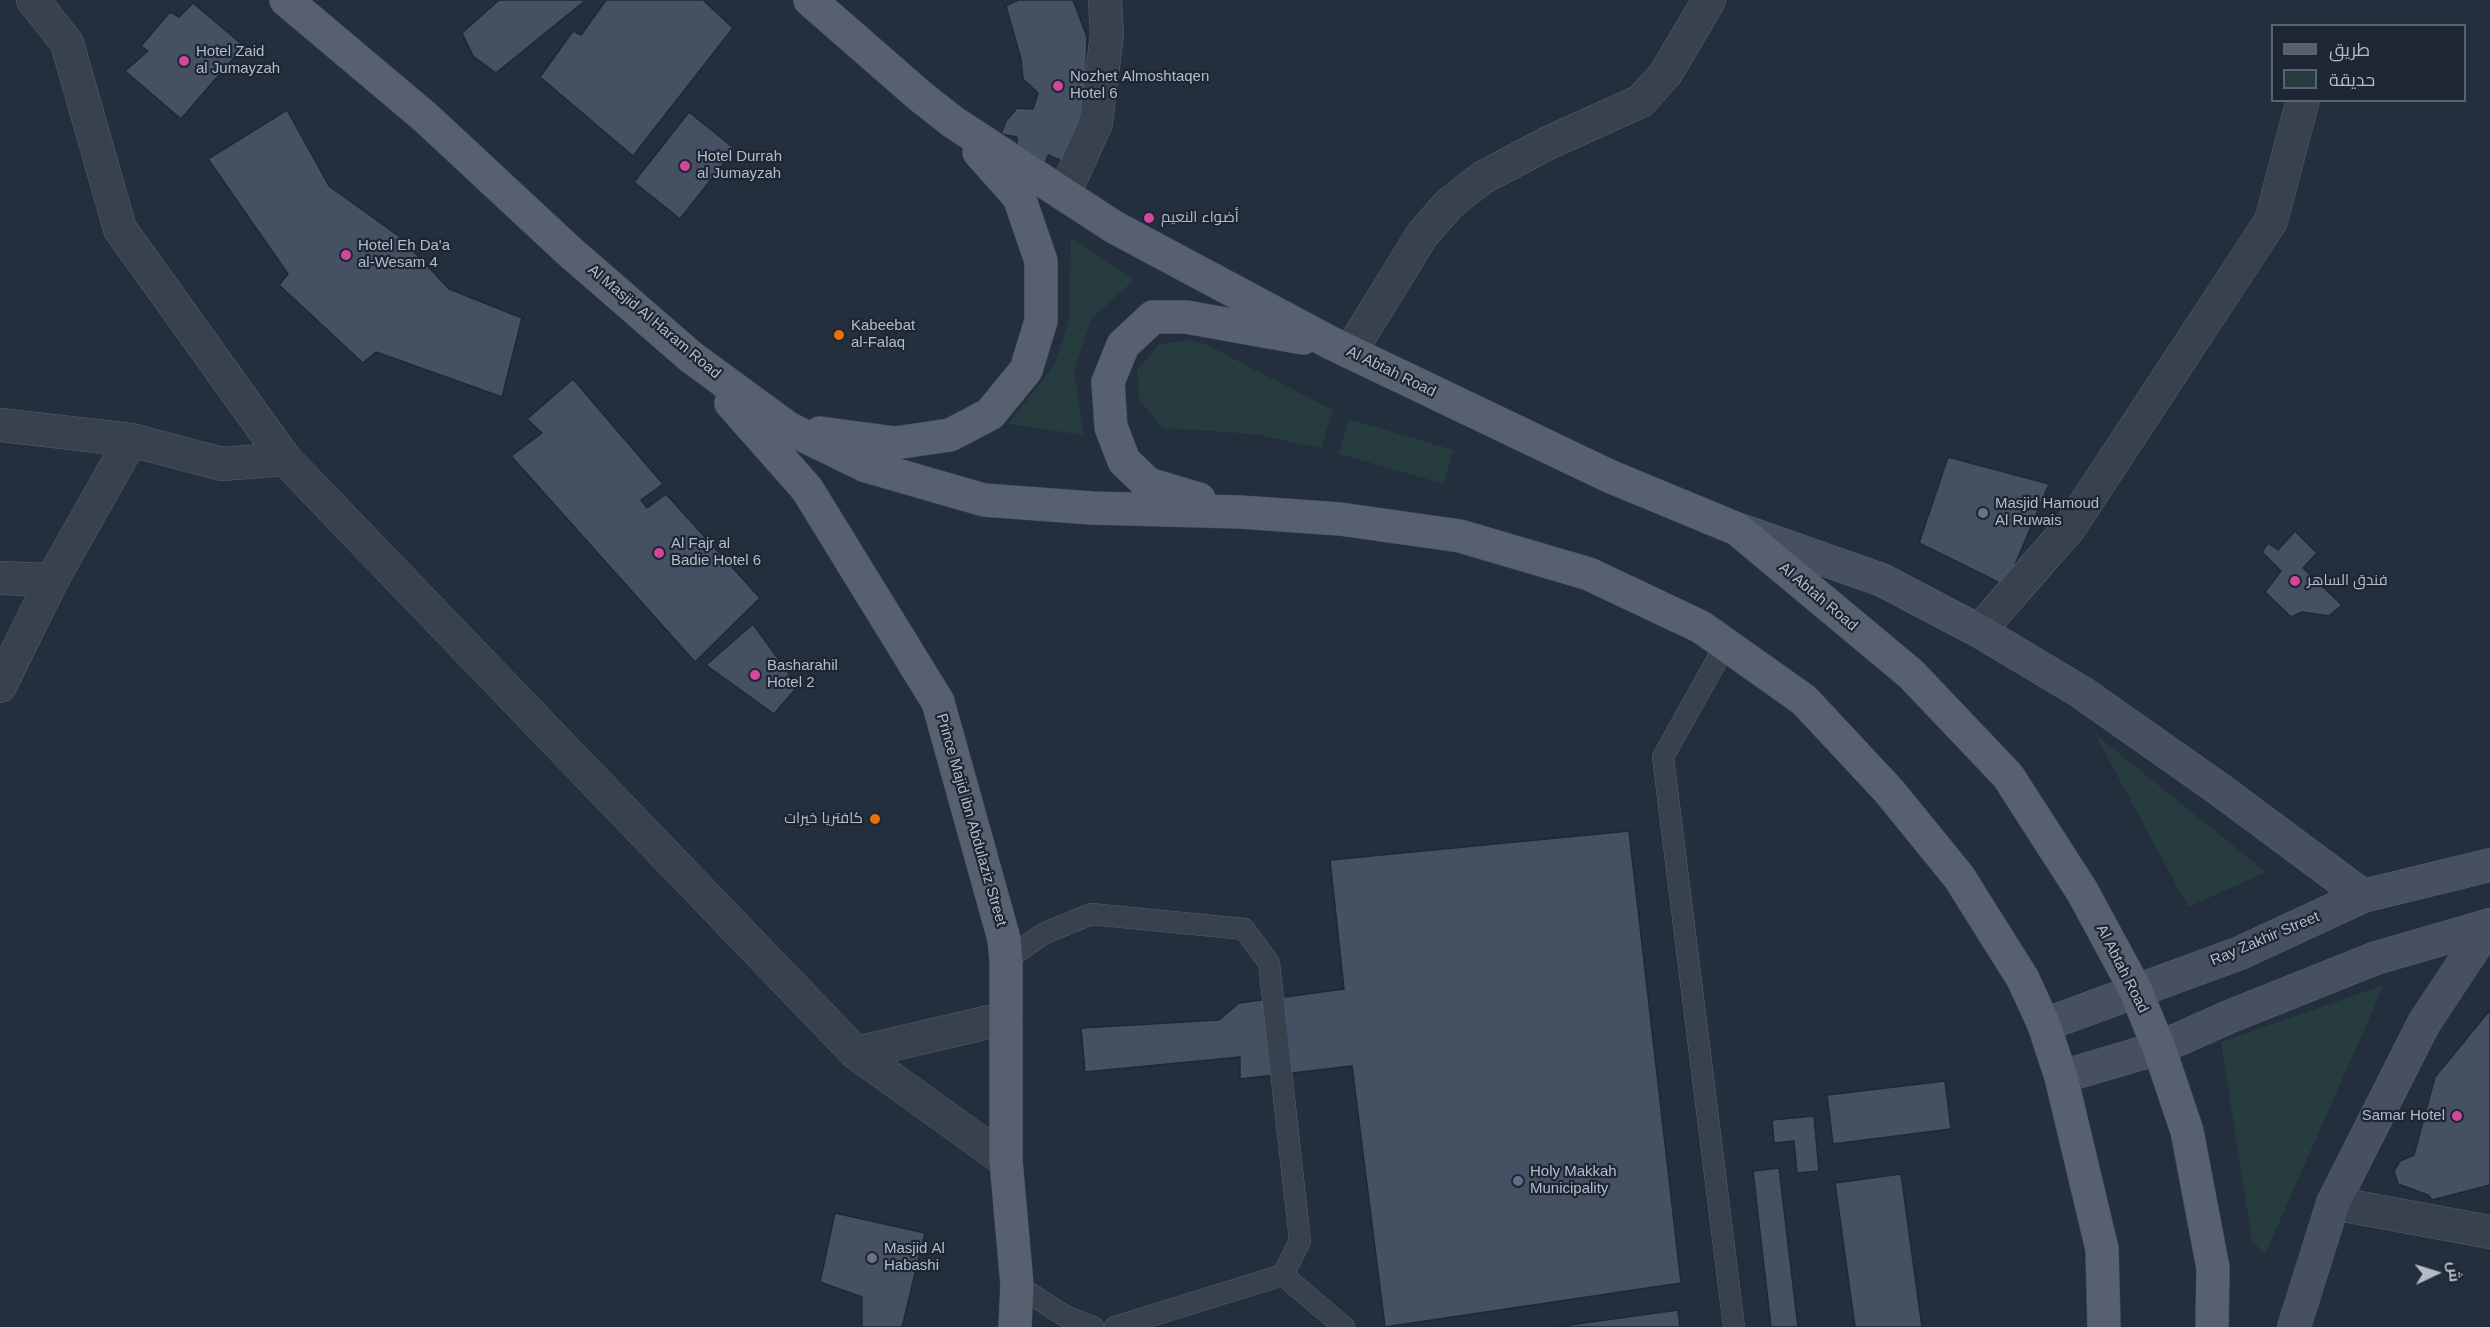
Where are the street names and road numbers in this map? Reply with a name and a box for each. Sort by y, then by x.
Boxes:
street label: Al Masjid Al Haram Road [584,261,724,383]
street label: Al Abtah Road [1344,343,1438,401]
street label: Al Abtah Road [1775,559,1861,635]
street label: Prince Majid ibn Abdulaziz Street [932,712,1010,928]
street label: Ray Zakhir Street [2208,908,2322,970]
street label: Al Abtah Road [2092,922,2152,1016]

